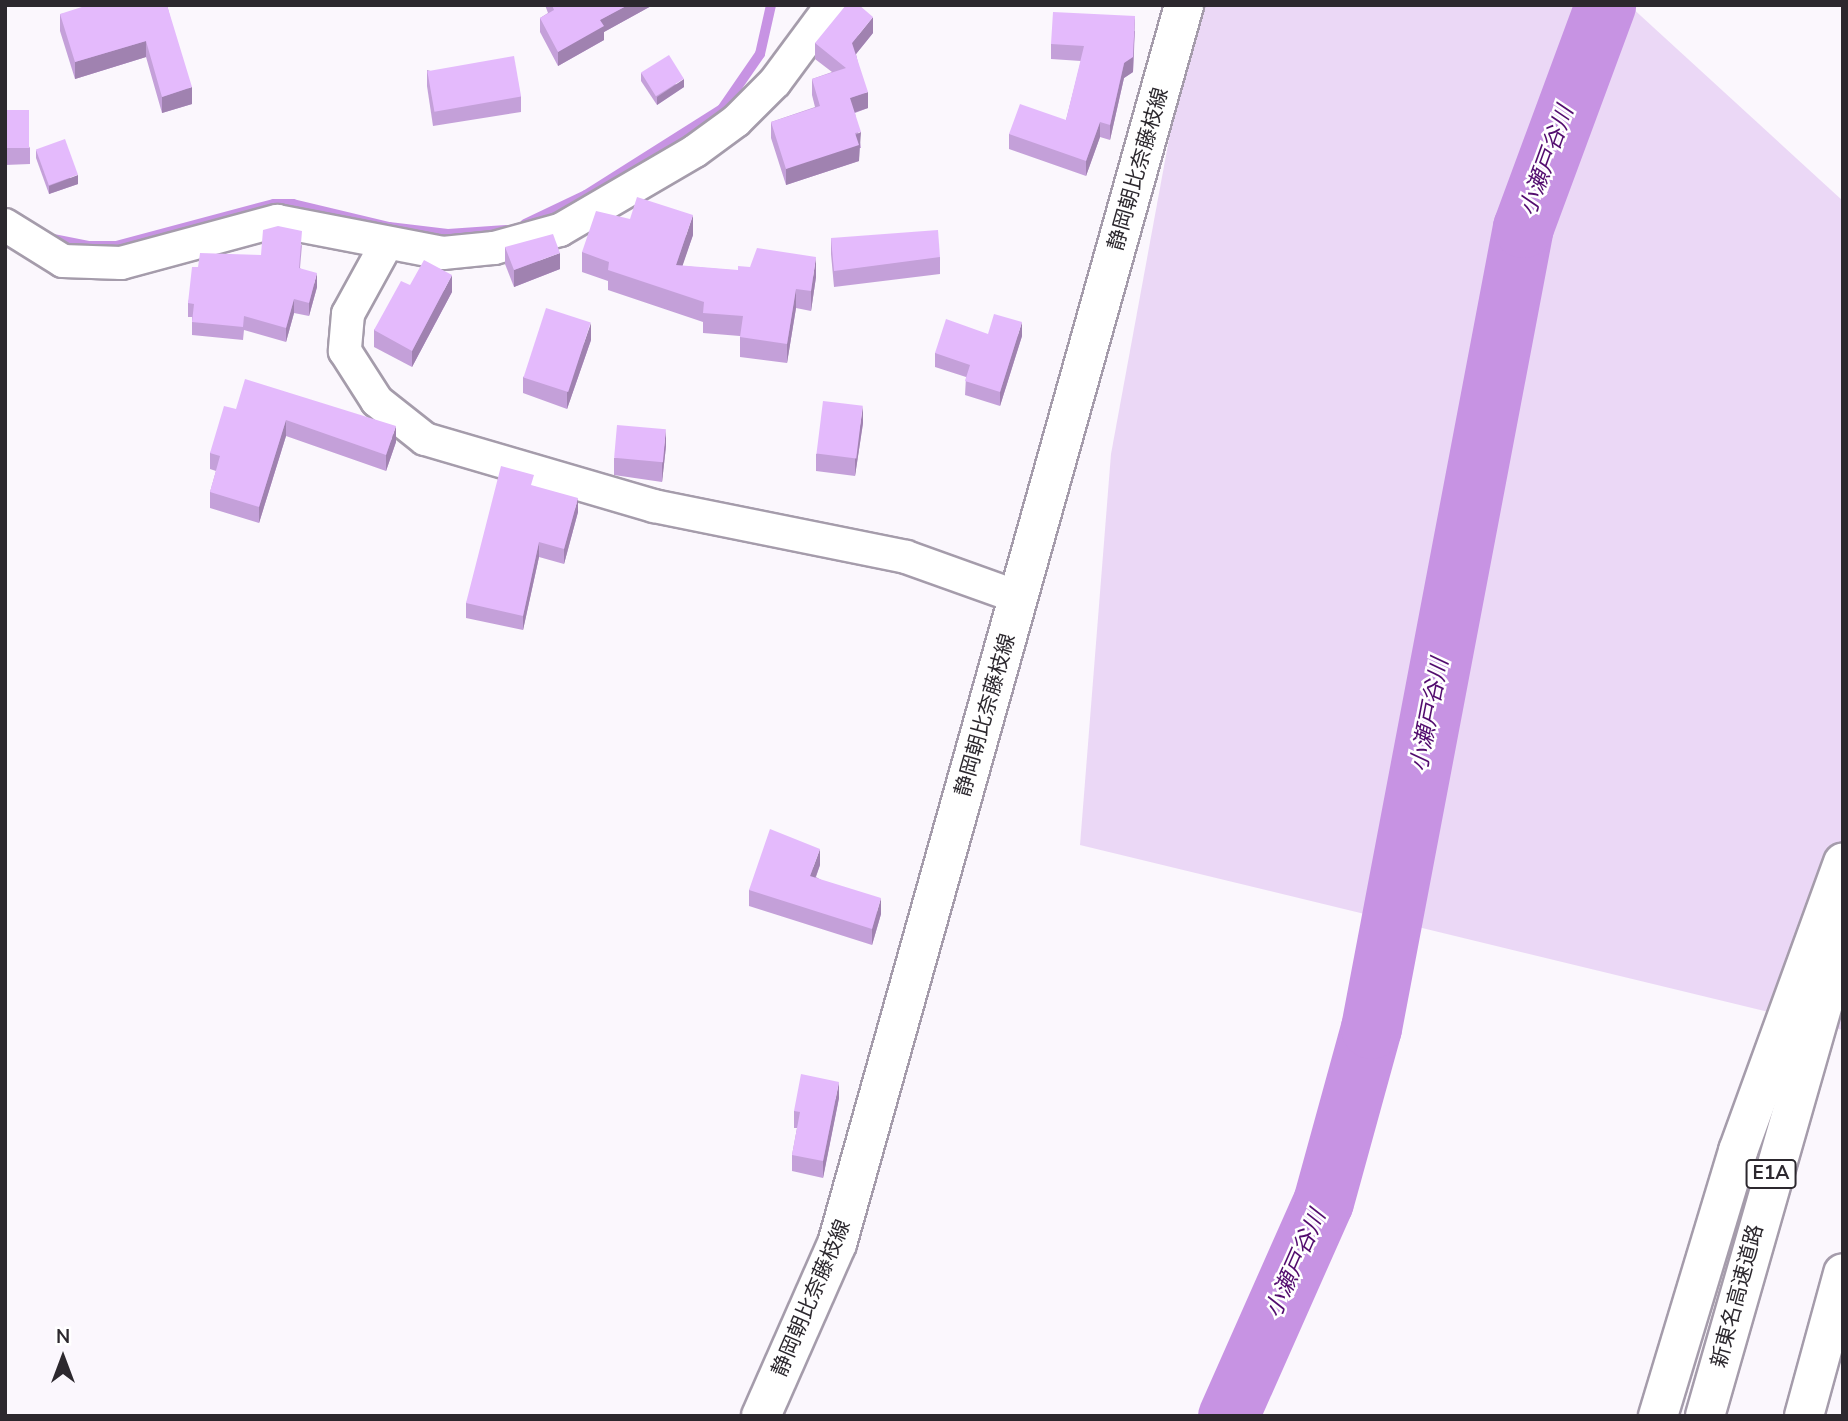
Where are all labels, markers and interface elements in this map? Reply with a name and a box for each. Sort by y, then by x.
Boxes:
street label: 静岡朝比奈藤枝線 [1103,85,1173,253]
water label: 小瀬戸谷川 [1514,102,1580,220]
street label: 静岡朝比奈藤枝線 [950,631,1020,799]
water label: 小瀬戸谷川 [1405,656,1455,774]
road number: E1A [1745,1158,1797,1190]
water label: 小瀬戸谷川 [1260,1206,1332,1322]
street label: 静岡朝比奈藤枝線 [767,1216,855,1380]
street label: 新東名高速道路 [1706,1222,1768,1370]
north arrow [28,1323,98,1393]
text: N [56,1324,70,1350]

